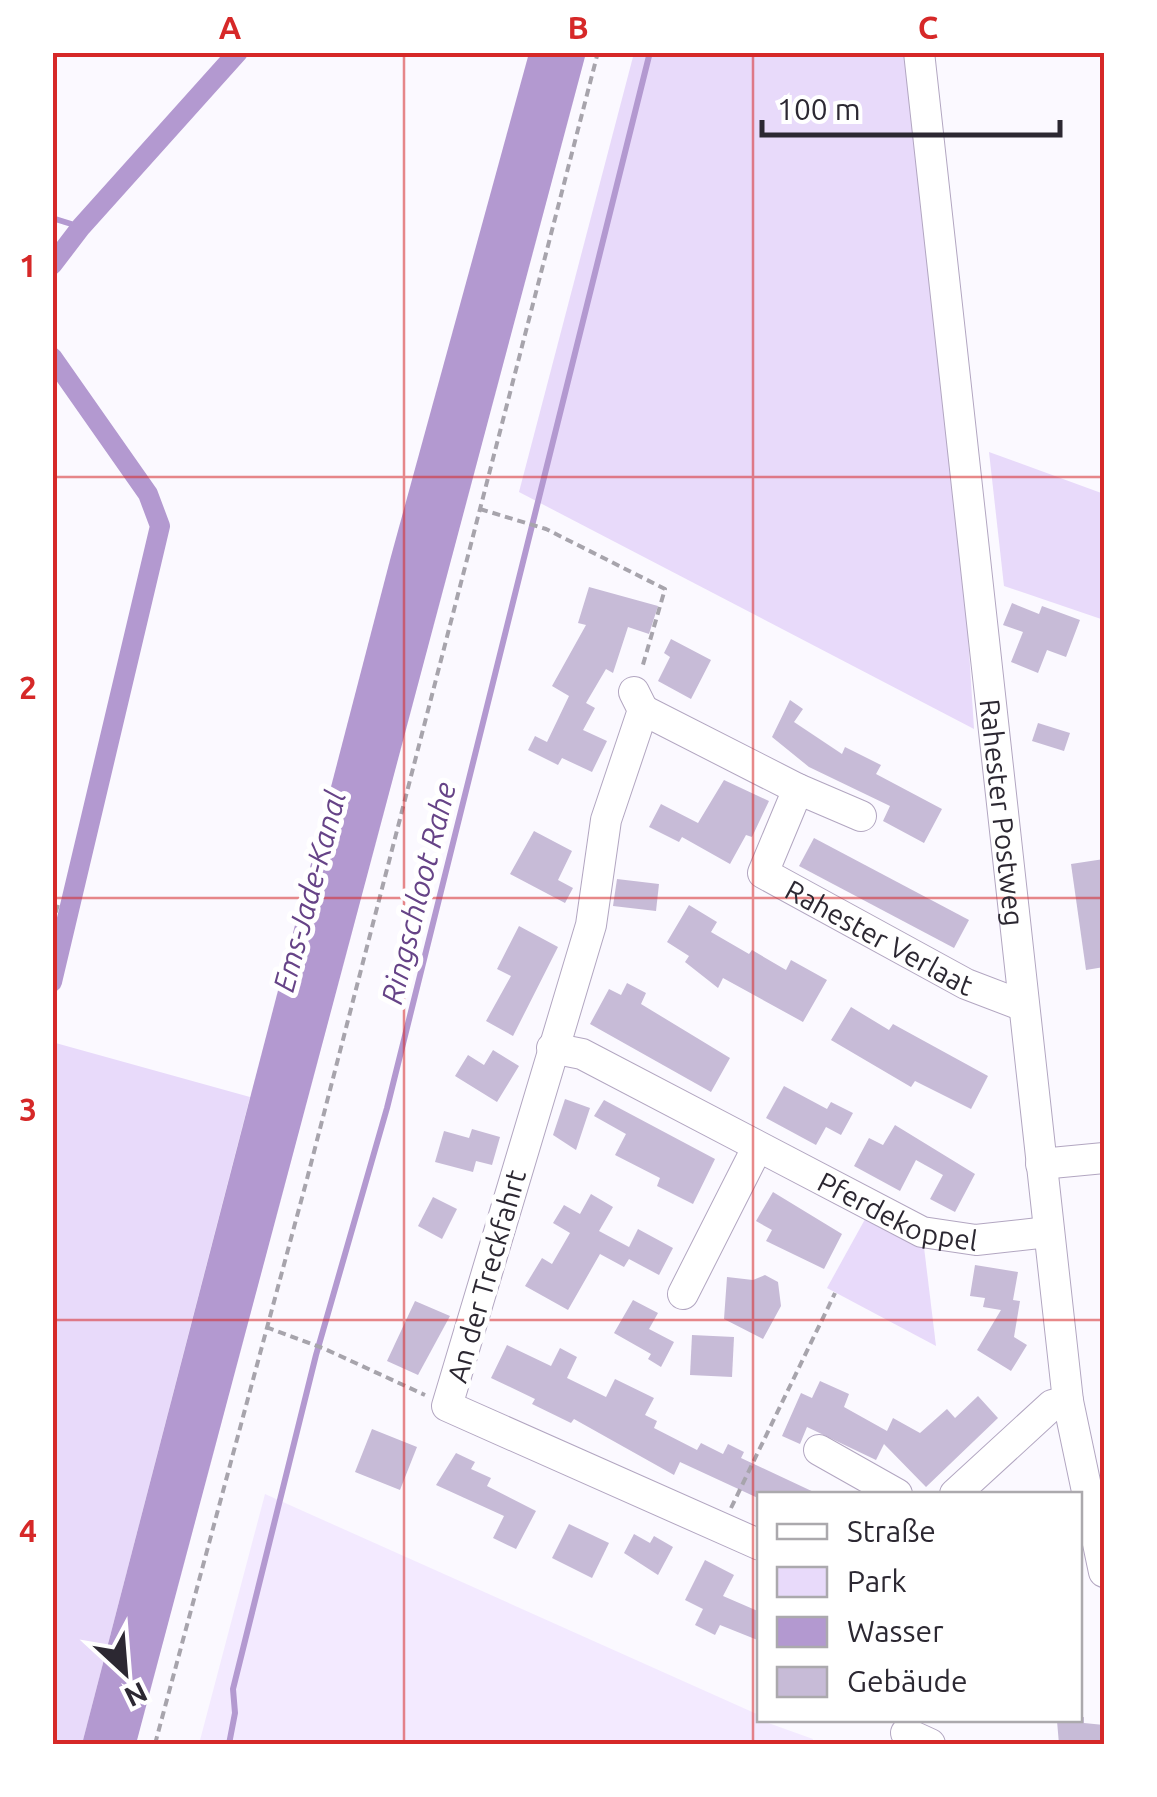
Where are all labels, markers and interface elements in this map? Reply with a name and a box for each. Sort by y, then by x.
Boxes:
text: A [219,9,242,45]
text: B [567,9,589,45]
text: C [918,9,938,45]
scale bar [762,75,1060,137]
text: 100 m [777,92,861,126]
text: 1 [19,247,37,283]
text: 2 [19,669,37,705]
street label: Rahester Postweg [975,697,1031,927]
water label: Ringschloot Rahe [374,779,462,1007]
water label: Ems-Jade-Kanal [266,786,352,995]
street label: Rahester Verlaat [781,873,977,1001]
text: 3 [19,1091,37,1127]
street label: Pferdekoppel [813,1165,980,1256]
street label: An der Treckfahrt [441,1166,531,1386]
legend [757,1492,1082,1722]
text: 4 [19,1512,37,1548]
text: Straße [847,1514,936,1548]
text: Park [847,1564,907,1598]
text: Wasser [847,1614,944,1648]
north arrow [75,1622,175,1722]
text: Gebäude [847,1664,968,1698]
text: N [120,1676,152,1713]

